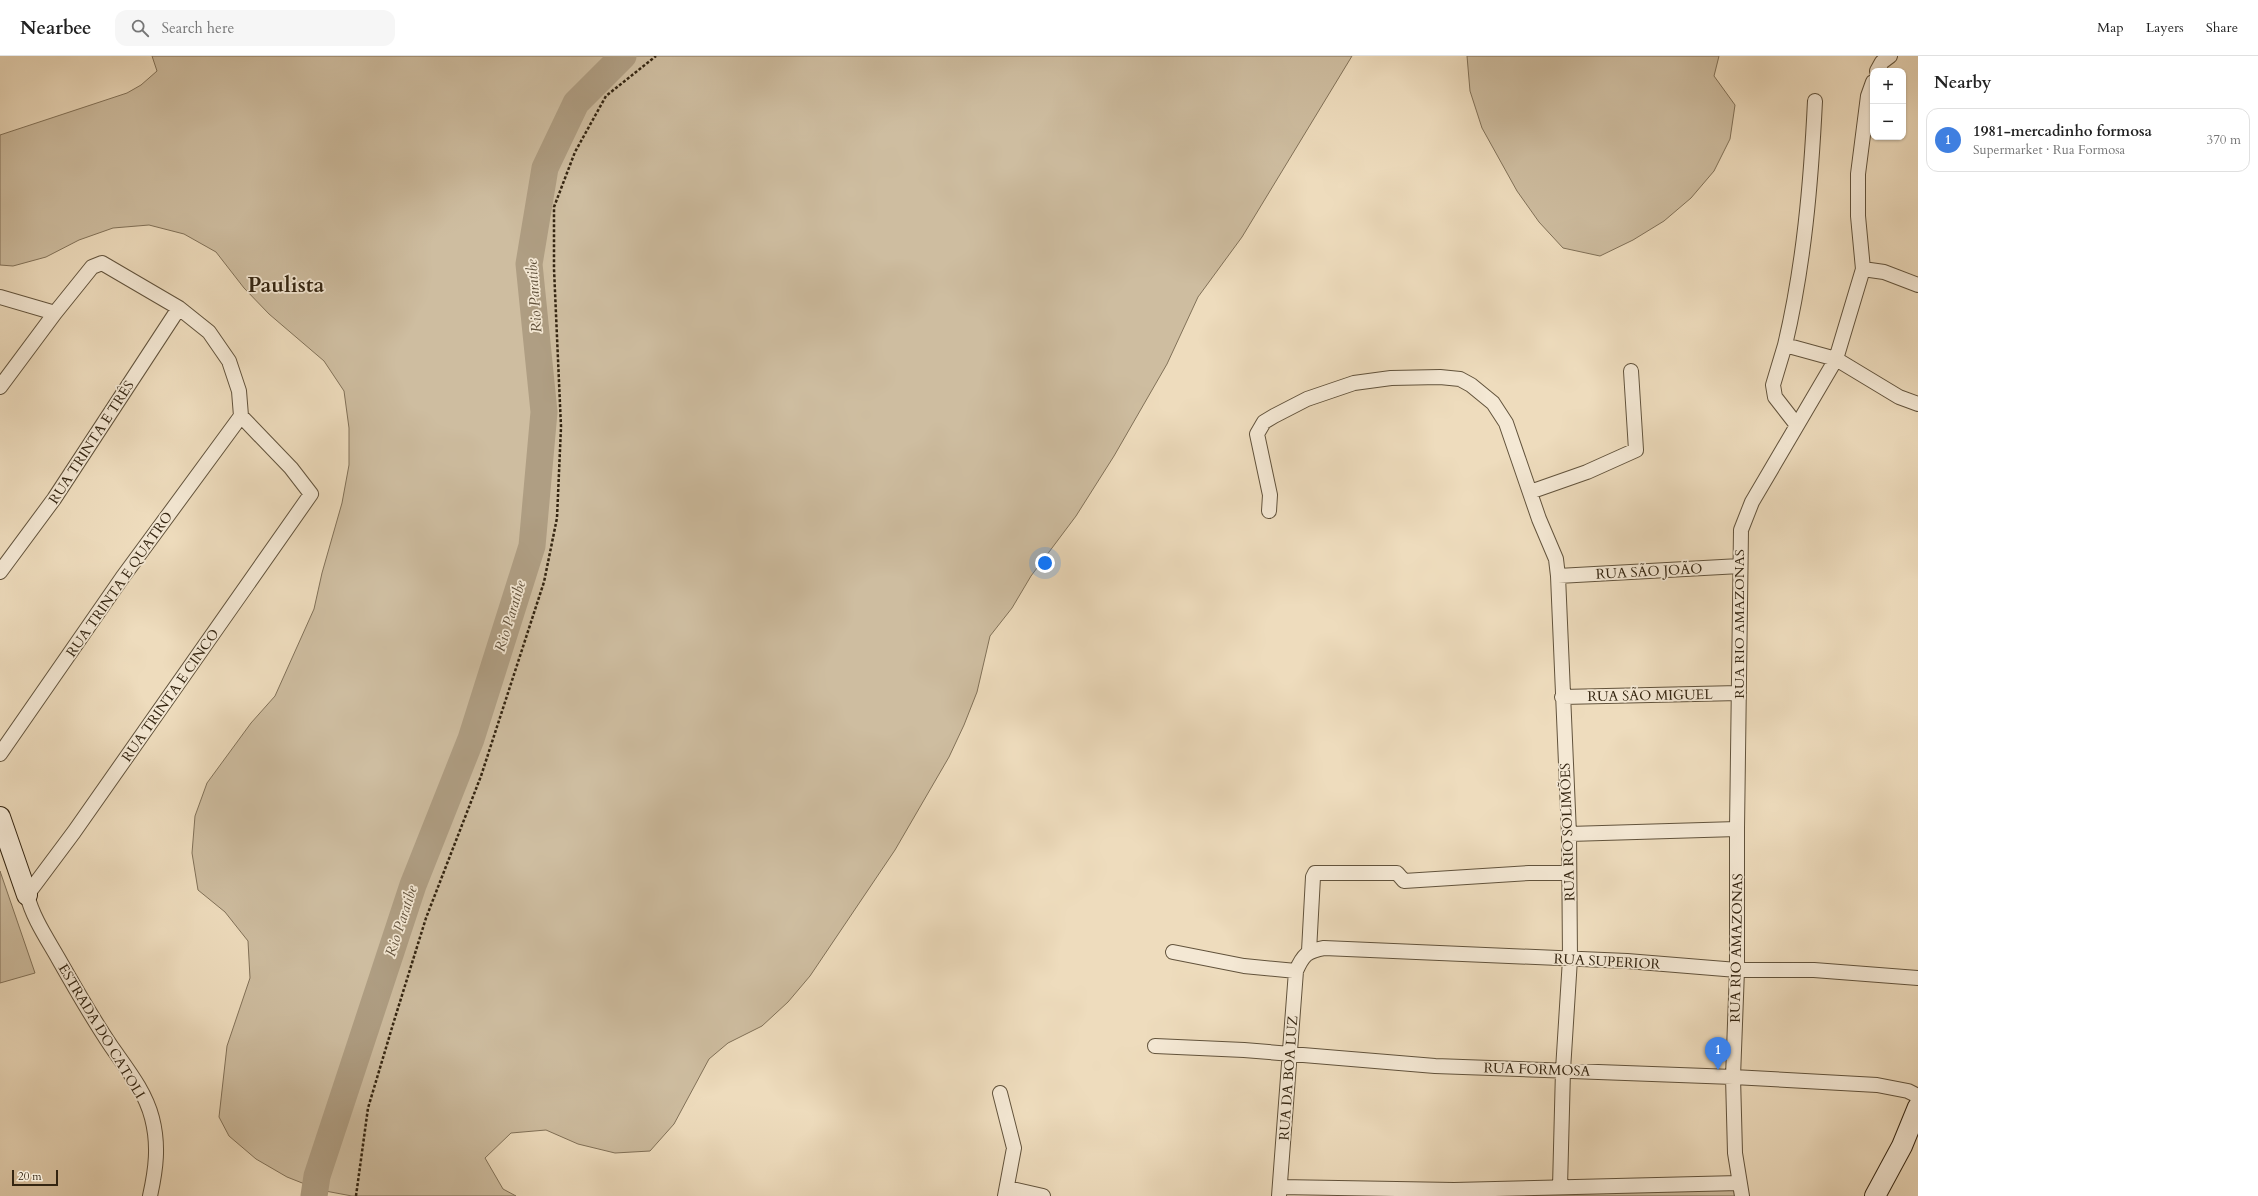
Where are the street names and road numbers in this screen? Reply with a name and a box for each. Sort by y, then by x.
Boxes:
street label: RUA TRINTA E TRÊS [44,377,138,508]
street label: RUA TRINTA E QUATRO [62,508,177,661]
street label: RUA RIO AMAZONAS [1730,549,1749,699]
street label: RUA SÃO JOÃO [1595,559,1703,584]
street label: RUA TRINTA E CINCO [117,625,224,766]
street label: RUA SÃO MIGUEL [1587,685,1713,706]
street label: RUA RIO SOLIMÕES [1556,762,1579,902]
street label: RUA RIO AMAZONAS [1726,873,1747,1023]
street label: RUA SUPERIOR [1553,949,1661,974]
street label: ESTRADA DO CATOLI [54,960,150,1102]
street label: RUA DA BOA LUZ [1275,1015,1302,1141]
street label: RUA FORMOSA [1483,1058,1591,1081]

